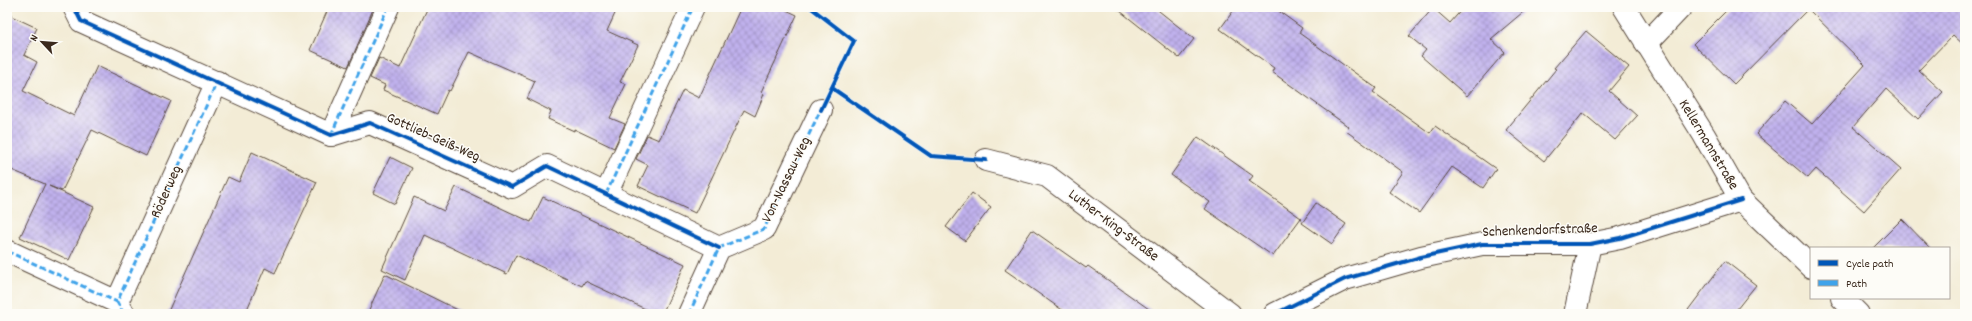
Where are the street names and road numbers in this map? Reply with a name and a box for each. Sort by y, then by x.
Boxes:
street label: Kellermannstraße [1672,96,1744,195]
street label: Gottlieb-Geiß-Weg [382,107,484,169]
street label: Von-Nassau-Weg [757,133,817,227]
street label: Röderweg [146,162,188,222]
street label: Luther-King-Straße [1063,184,1163,268]
street label: Schenkendorfstraße [1482,218,1598,244]

